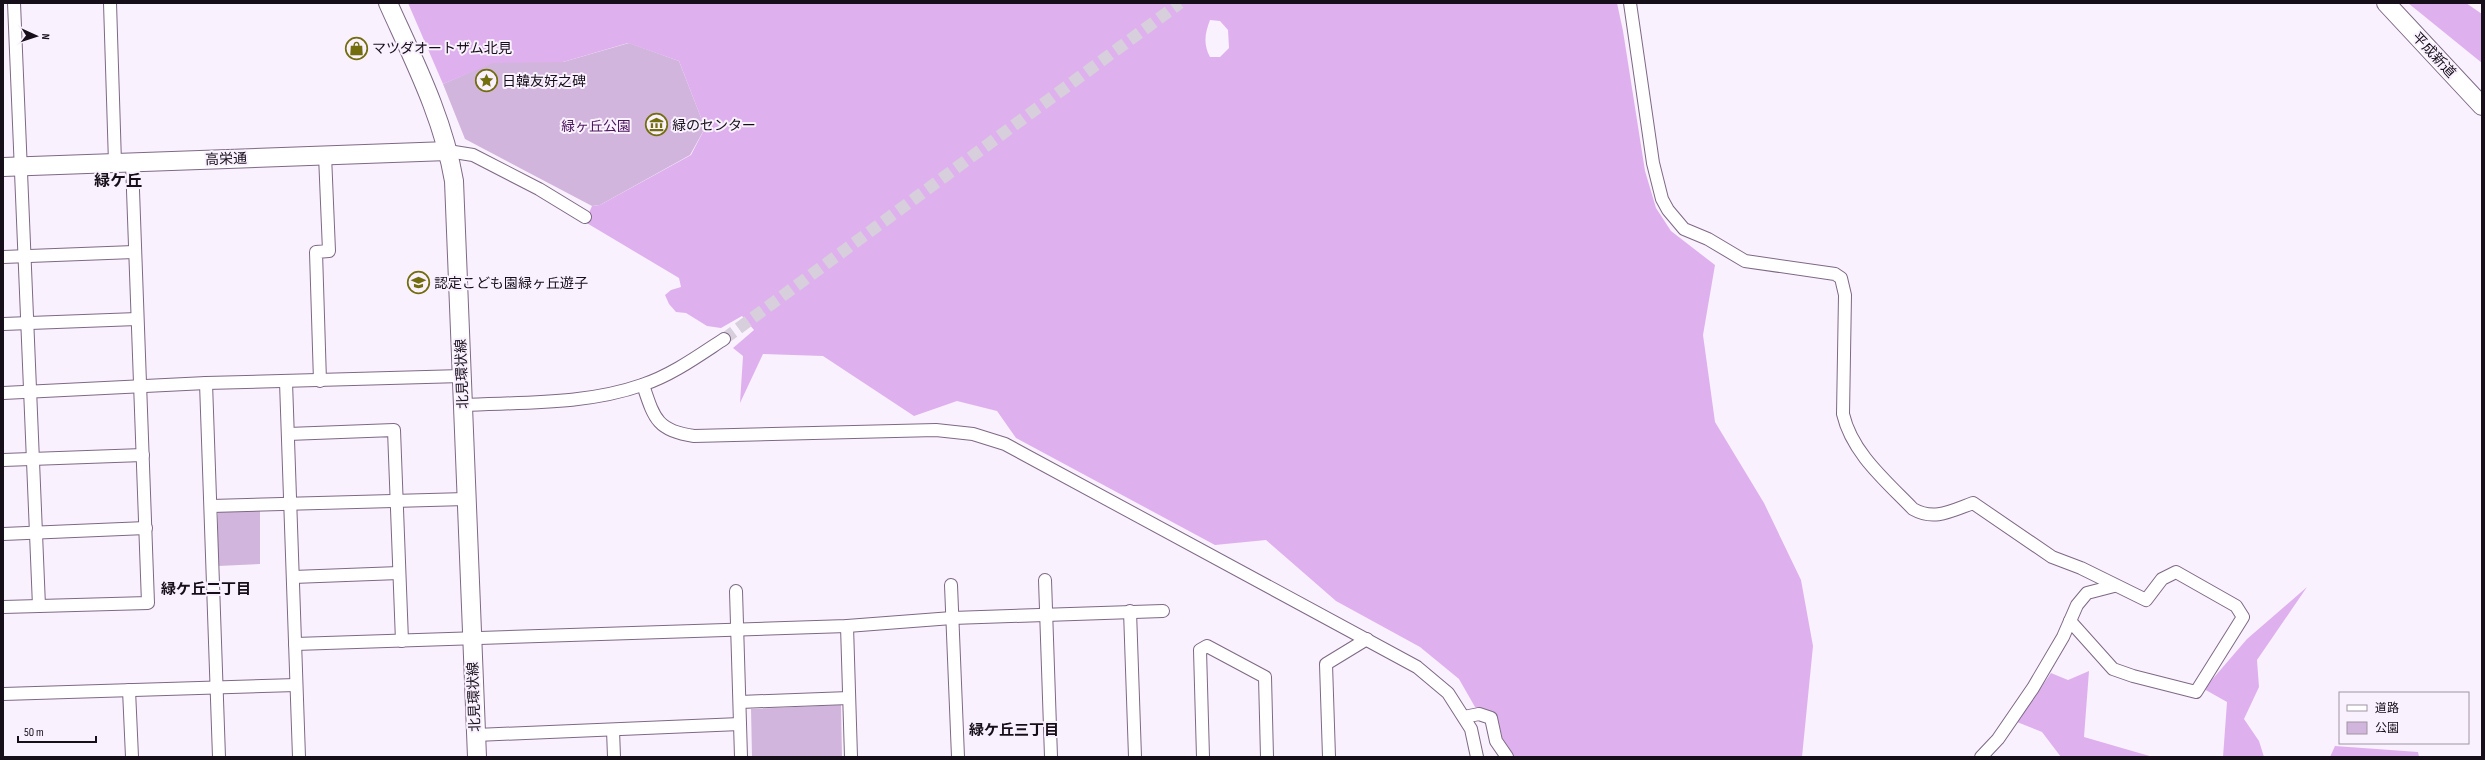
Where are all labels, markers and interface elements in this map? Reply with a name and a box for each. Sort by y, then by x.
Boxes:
north arrow [16,16,56,56]
street label: 平成新道 [2409,29,2459,81]
text: N [39,33,52,40]
shop icon: マツダオートザム北見 [344,35,370,61]
place label: マツダオートザム北見 [372,40,512,57]
place icon: 日韓友好之碑 [474,68,500,94]
place label: 日韓友好之碑 [502,73,586,90]
museum icon: 緑のセンター [644,112,670,138]
place label: 緑のセンター [672,117,756,134]
park label: 緑ヶ丘公園 [561,118,631,135]
street label: 高栄通 [205,150,247,168]
district label: 緑ケ丘 [94,172,142,191]
school or university icon: 認定こども園緑ヶ丘遊子 [406,270,432,296]
place label: 認定こども園緑ヶ丘遊子 [434,275,588,292]
street label: 北見環状線 [452,339,472,409]
district label: 緑ケ丘二丁目 [161,580,251,599]
street label: 北見環状線 [464,662,484,732]
legend [2339,692,2469,744]
text: 道路 [2375,701,2399,716]
scale bar [18,718,96,744]
district label: 緑ケ丘三丁目 [969,721,1059,740]
text: 公園 [2375,721,2399,736]
text: 50 m [24,725,44,740]

